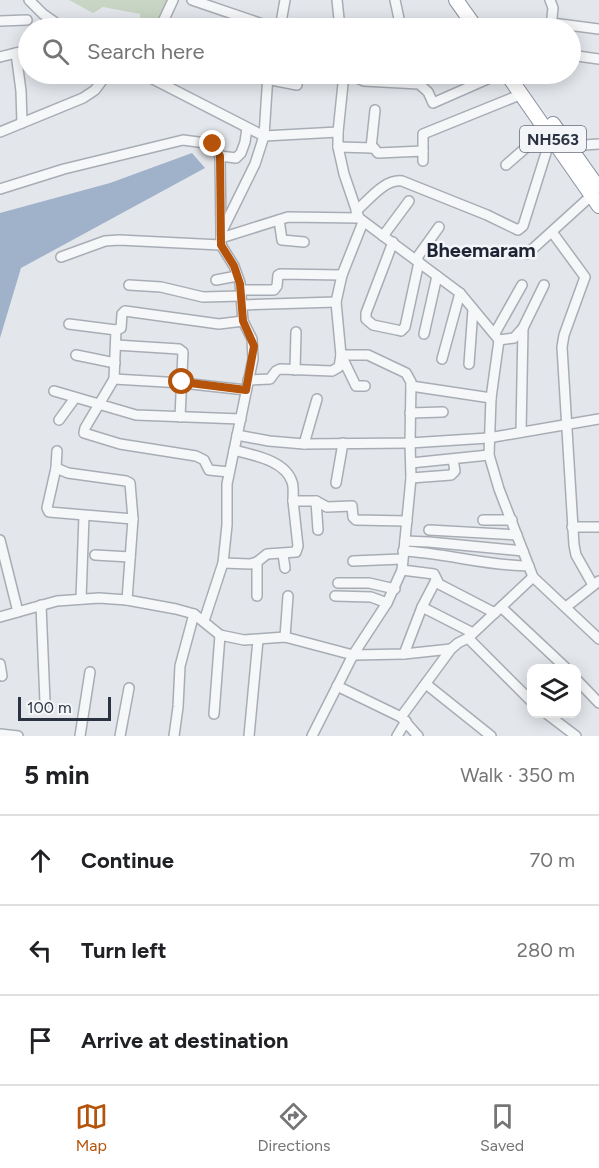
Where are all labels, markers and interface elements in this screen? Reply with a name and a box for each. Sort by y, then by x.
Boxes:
search box [18,18,581,84]
icon: search [39,35,72,68]
text: Search here [87,38,205,65]
road number: NH563 [520,126,586,152]
route end [199,130,225,156]
district label: Bheemaram [426,238,536,262]
route start [168,368,194,394]
map controls [527,664,581,718]
button: layers [527,664,581,718]
scale bar [18,694,111,722]
text: 100 m [27,698,72,717]
text: 5 min [24,759,90,791]
text: Walk · 350 m [460,763,575,787]
icon: ahead [24,844,57,877]
text: Continue [81,847,174,874]
text: 70 m [529,848,575,872]
icon: left [24,934,57,967]
text: Turn left [81,937,167,964]
text: 280 m [517,938,575,962]
icon: arrive [24,1024,57,1057]
text: Arrive at destination [81,1027,289,1054]
tab: Map [75,1100,108,1155]
tab: Directions [257,1100,330,1155]
tab: Saved [480,1100,524,1155]

